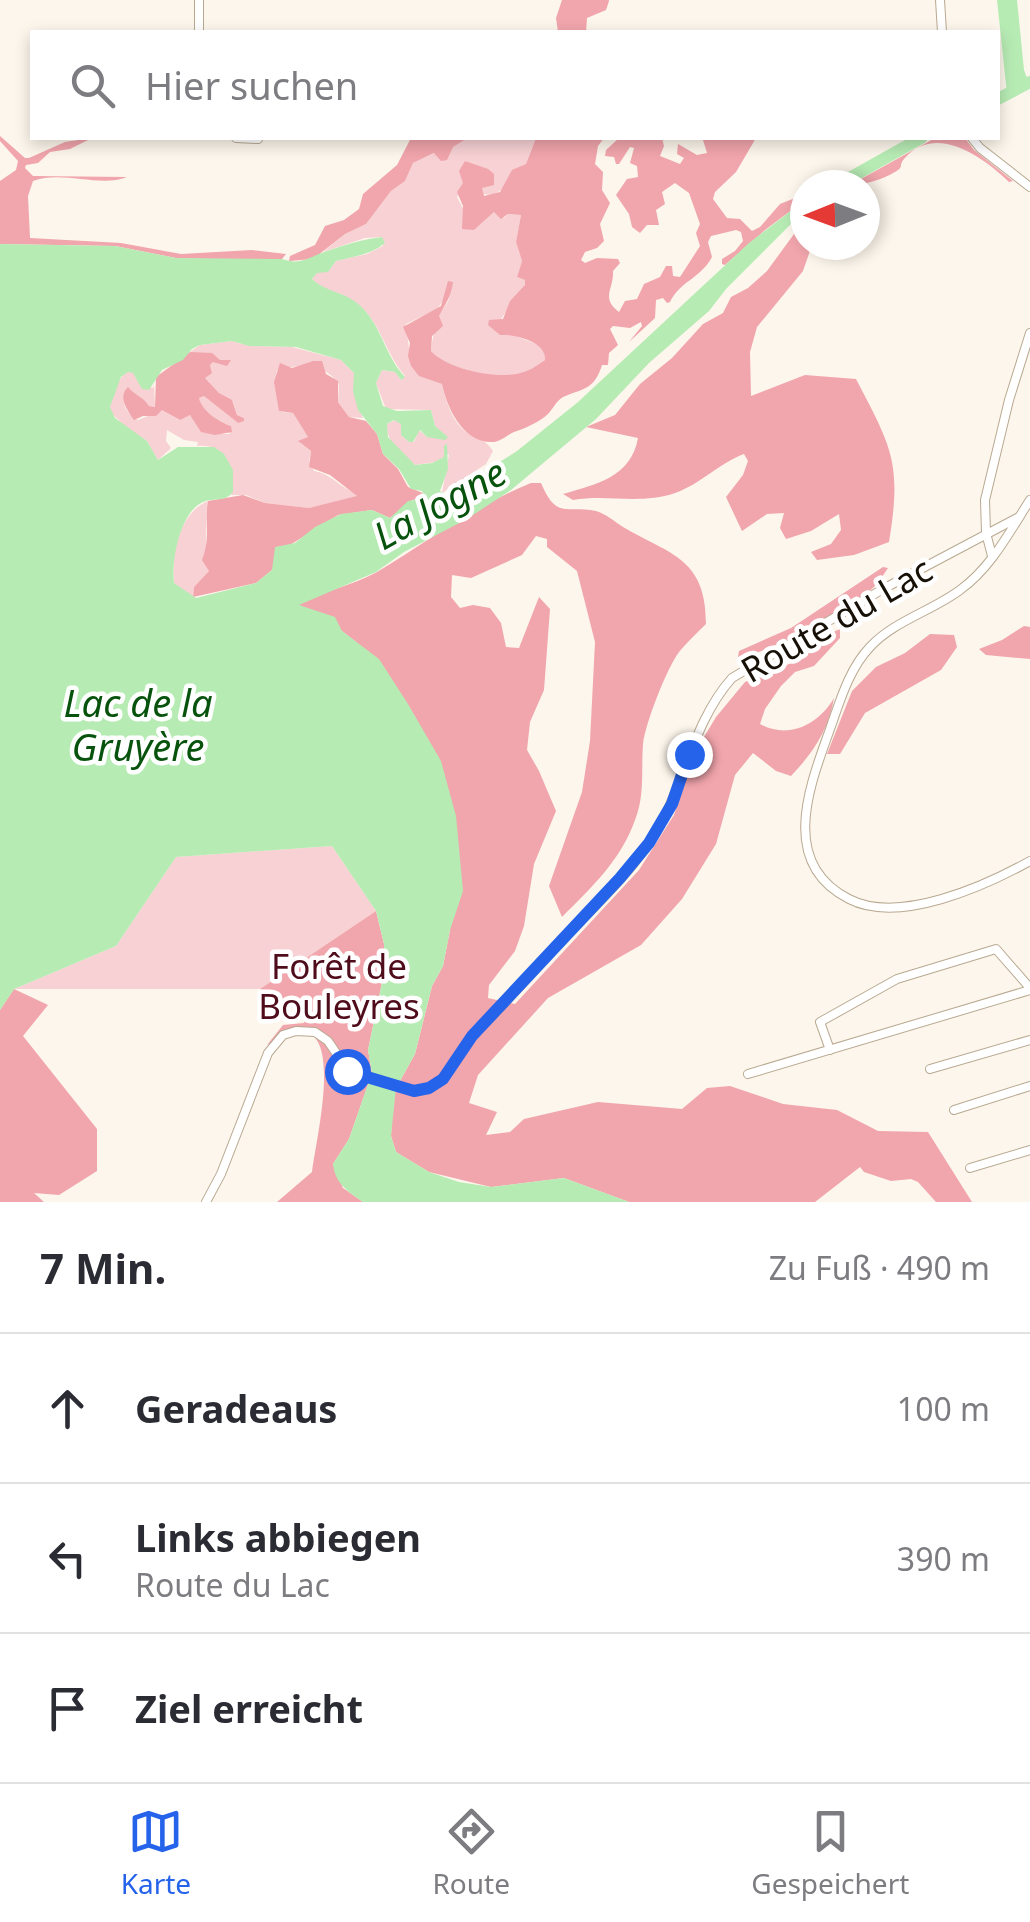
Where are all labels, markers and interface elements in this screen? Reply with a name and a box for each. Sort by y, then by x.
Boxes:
search box [30,30,1000,140]
icon: search [65,58,120,113]
text: Hier suchen [145,59,358,111]
north arrow [790,170,880,260]
water label: La Jogne [363,445,515,561]
street label: Route du Lac [732,545,940,693]
water label: Lac de la Gruyère [63,676,213,772]
route end [667,732,713,778]
park label: Forêt de Bouleyres [258,942,420,1029]
route start [325,1049,371,1095]
text: 7 Min. [40,1239,166,1296]
text: Zu Fuß · 490 m [769,1246,990,1289]
icon: ahead [40,1381,95,1436]
text: Geradeaus [135,1382,337,1434]
text: 100 m [897,1387,990,1430]
text: Links abbiegen [135,1511,421,1563]
icon: left [40,1531,95,1586]
text: 390 m [897,1537,990,1580]
text: Route du Lac [135,1563,330,1606]
icon: arrive [40,1681,95,1736]
text: Ziel erreicht [135,1682,363,1734]
tab: Karte [121,1804,191,1902]
tab: Route [432,1804,510,1902]
tab: Gespeichert [751,1804,909,1902]

